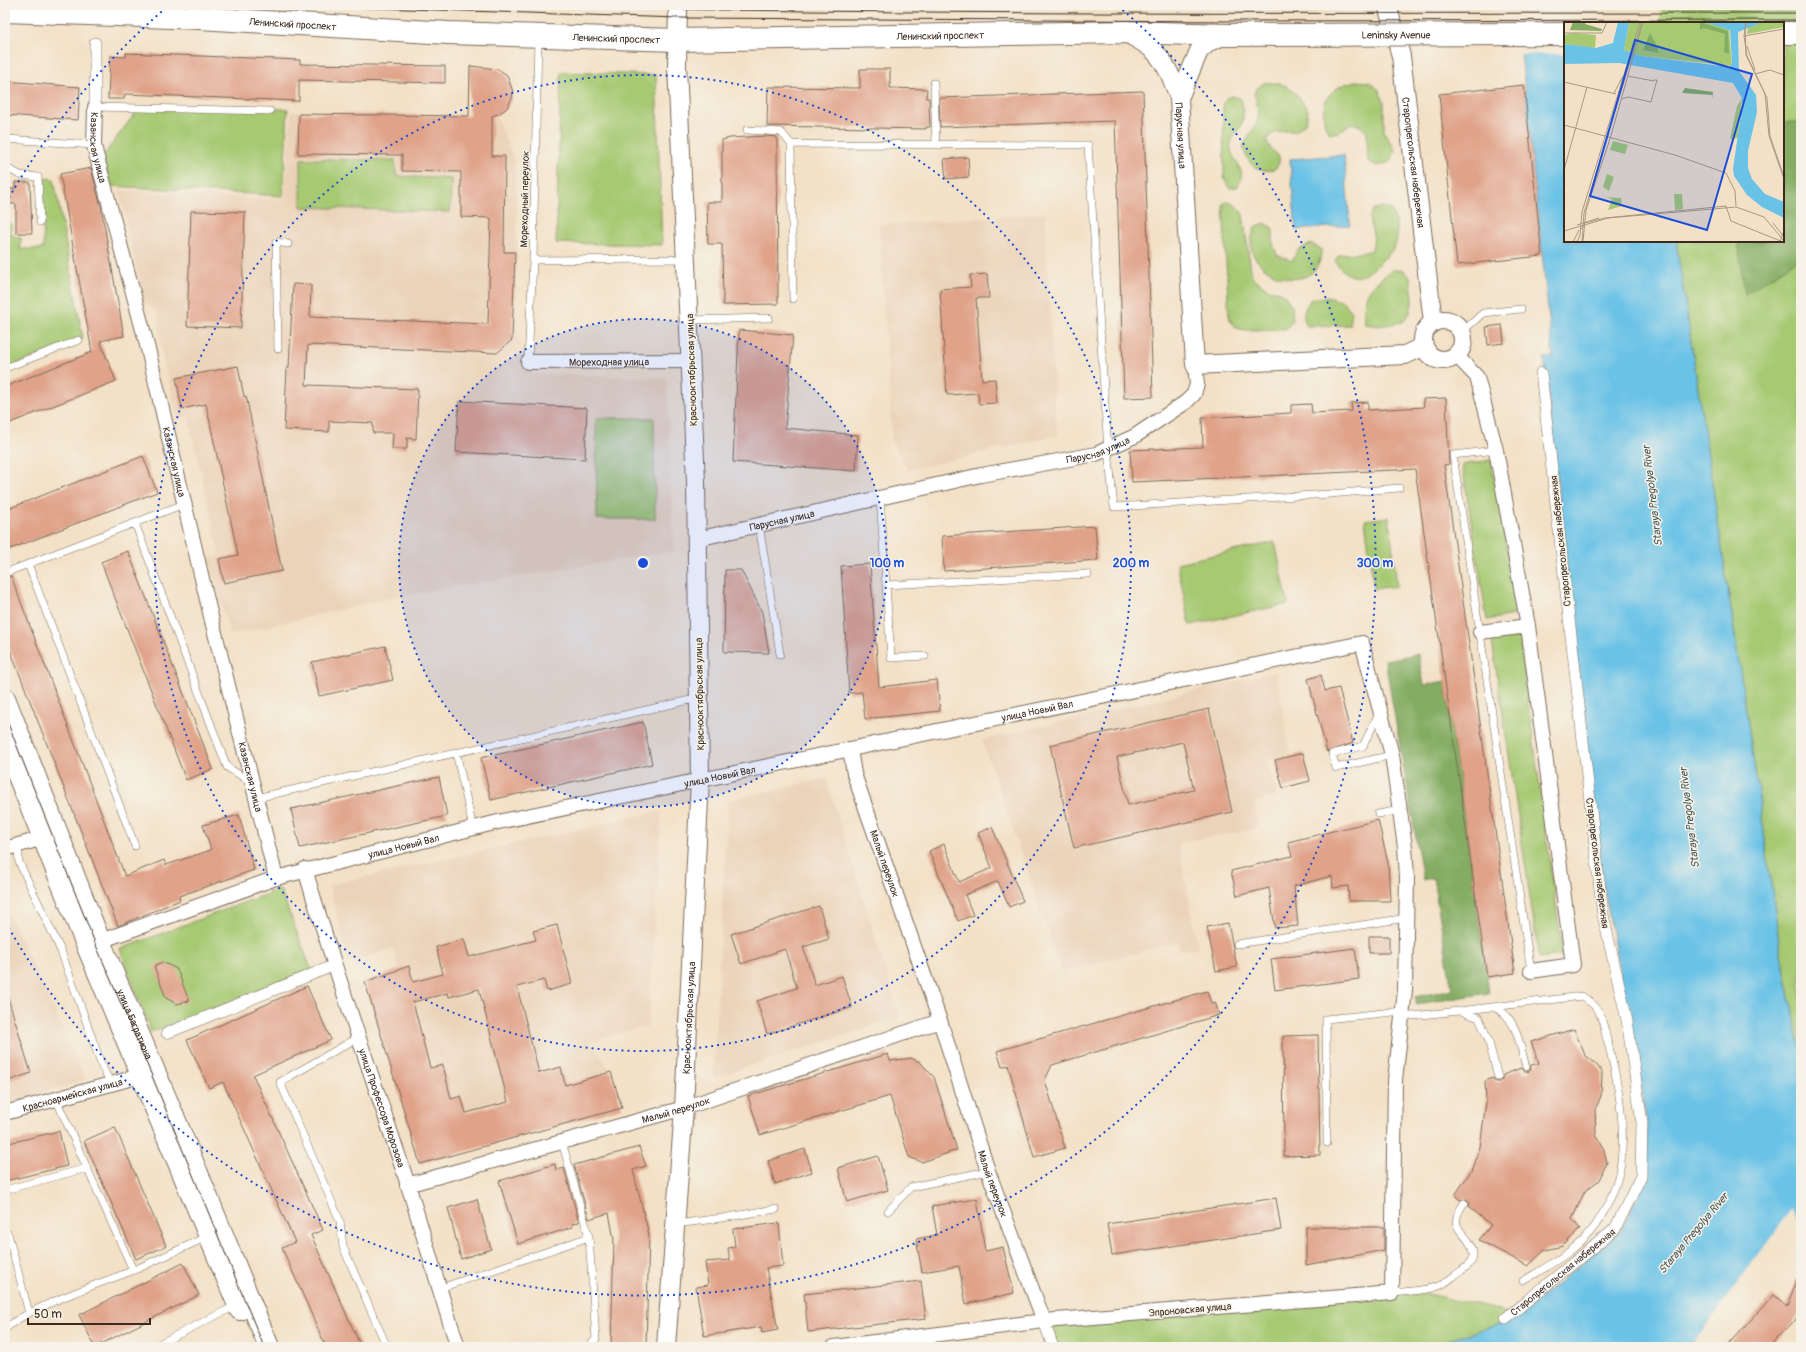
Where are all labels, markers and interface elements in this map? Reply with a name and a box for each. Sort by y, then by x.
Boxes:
street label: Ленинский проспект [248,16,337,33]
inset map [1564,22,1784,242]
street label: Leninsky Avenue [1361,29,1431,42]
street label: Ленинский проспект [895,30,984,43]
street label: Ленинский проспект [571,32,660,46]
street label: Старопрегольская набережная [1399,96,1427,229]
street label: Парусная улица [1172,102,1188,169]
street label: Казанская улица [87,112,109,185]
street label: Мореходный переулок [518,151,532,247]
street label: Краснооктябрьская улица [684,313,700,426]
street label: Мореходная улица [569,356,649,369]
street label: Казанская улица [160,426,188,499]
street label: Парусная улица [1065,434,1132,466]
water label: Staraya Pregolya River [1640,443,1665,547]
street label: Старопрегольская набережная [1548,475,1574,607]
street label: Парусная улица [748,508,816,534]
centre of rings [636,556,650,570]
text: 100 m [870,556,905,571]
text: 200 m [1113,556,1150,571]
text: 300 m [1357,556,1394,571]
street label: Краснооктябрьская улица [693,637,707,750]
street label: улица Новый Вал [999,698,1074,725]
street label: Казанская улица [235,741,264,814]
street label: улица Новый Вал [682,764,757,790]
water label: Staraya Pregolya River [1677,765,1702,869]
street label: Старопрегольская набережная [1583,797,1611,929]
street label: Малый переулок [867,829,901,899]
street label: улица Новый Вал [366,832,441,862]
street label: Краснооктябрьская улица [681,961,698,1074]
street label: улица Багратиона [114,987,154,1062]
street label: улица Профессора Морозова [355,1046,407,1169]
street label: Красноармейская улица [21,1076,124,1115]
street label: Малый переулок [641,1095,712,1126]
street label: Малый переулок [975,1149,1010,1219]
water label: Staraya Pregolya River [1656,1189,1732,1276]
street label: Старопрегольская набережная [1508,1226,1618,1319]
scale bar [28,1300,150,1326]
street label: Эпроновская улица [1148,1300,1232,1320]
text: 50 m [34,1307,62,1322]

